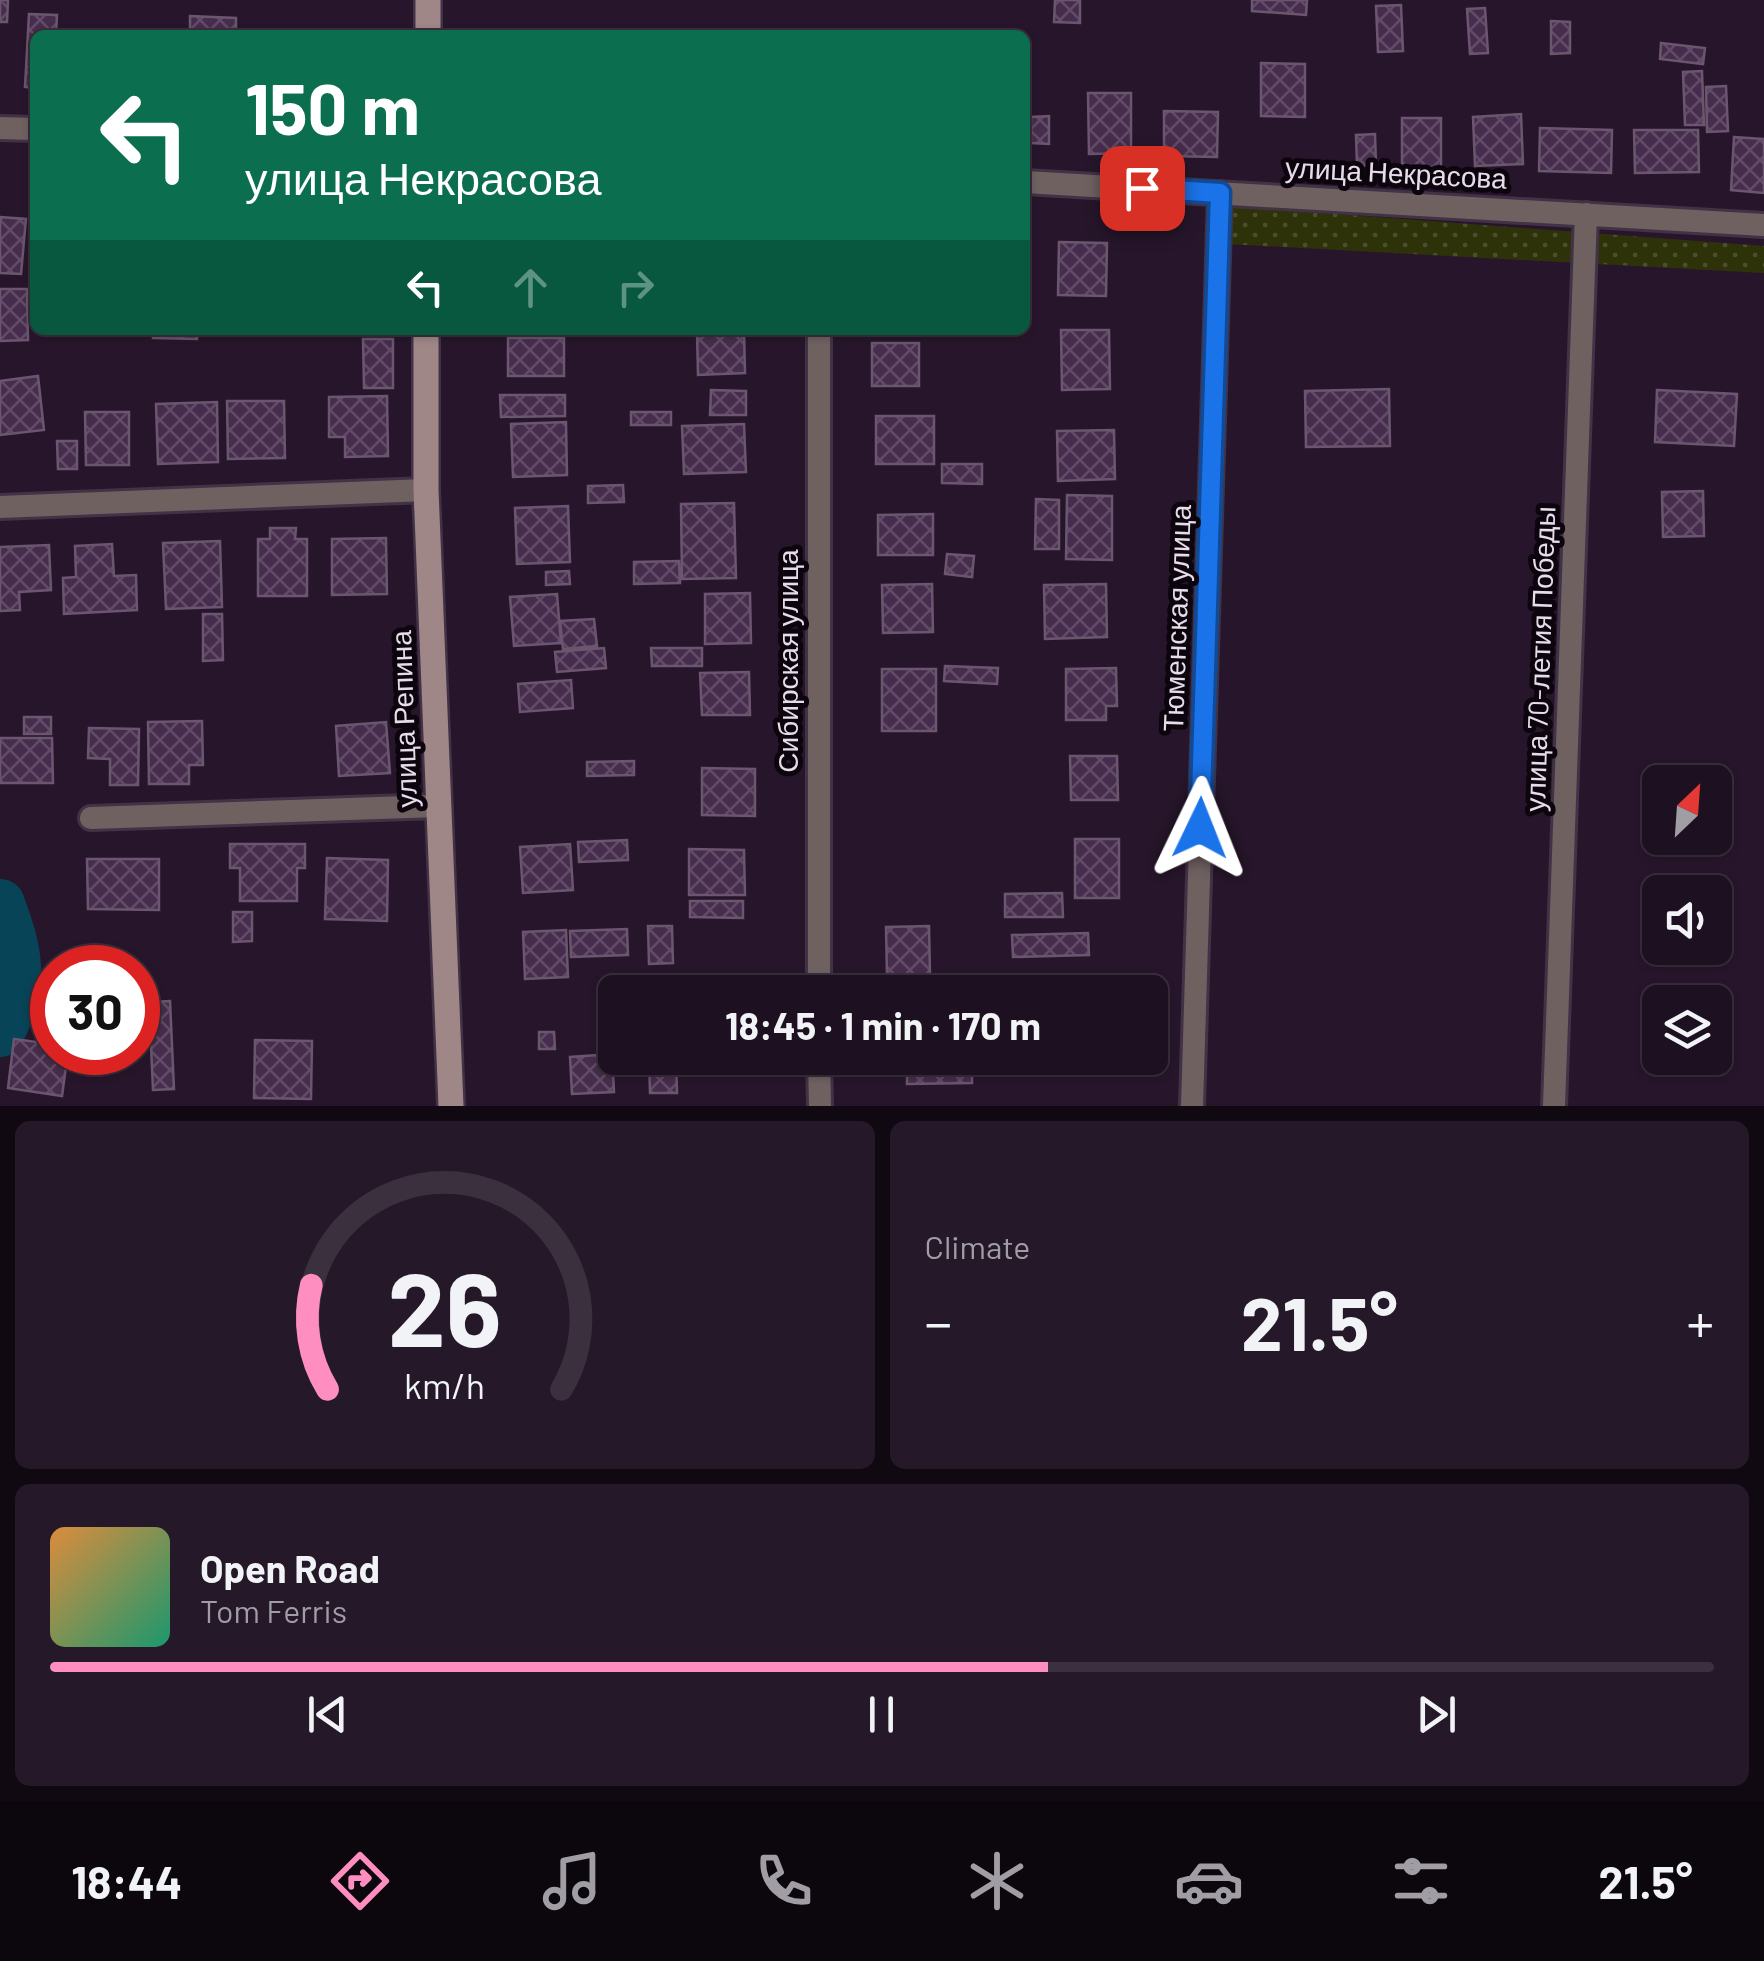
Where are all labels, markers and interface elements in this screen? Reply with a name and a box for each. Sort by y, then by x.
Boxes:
text: 150 m [245,65,420,149]
icon: left [80,70,210,200]
pin [1100,146,1185,231]
street label: улица Некрасова [1284,149,1508,195]
text: улица Некрасова [245,150,601,204]
icon: arrive [1115,161,1170,216]
icon: left [398,260,453,315]
icon: ahead [503,260,558,315]
icon: right [608,260,663,315]
street label: Тюменская улица [1155,504,1197,732]
street label: улица 70-летия Победы [1517,506,1561,812]
street label: Сибирская улица [770,549,804,773]
street label: улица Репина [383,629,423,808]
north arrow [1642,765,1732,855]
map controls [1642,765,1732,1075]
position arrow [1148,776,1252,880]
button: sound [1642,875,1732,965]
speed limit sign: 30 [30,945,160,1075]
button: layers [1642,985,1732,1075]
text: 18:45 · 1 min · 170 m [725,1002,1041,1048]
text: Climate [925,1227,1030,1265]
text: 26 [388,1243,502,1368]
text: 21.5° [1241,1276,1398,1366]
text: − [925,1288,952,1354]
text: + [1686,1288,1714,1354]
text: km/h [404,1363,485,1406]
text: Open Road [200,1545,380,1591]
text: Tom Ferris [200,1591,347,1629]
icon: previous [300,1687,355,1742]
icon: pause [854,1687,909,1742]
icon: next [1409,1687,1464,1742]
icon: directions [325,1846,395,1916]
icon: music [537,1846,607,1916]
icon: phone [749,1846,819,1916]
icon: climate [962,1846,1032,1916]
icon: car [1174,1846,1244,1916]
icon: filters [1386,1846,1456,1916]
text: 18:44 [71,1854,182,1908]
text: 21.5° [1599,1854,1693,1908]

